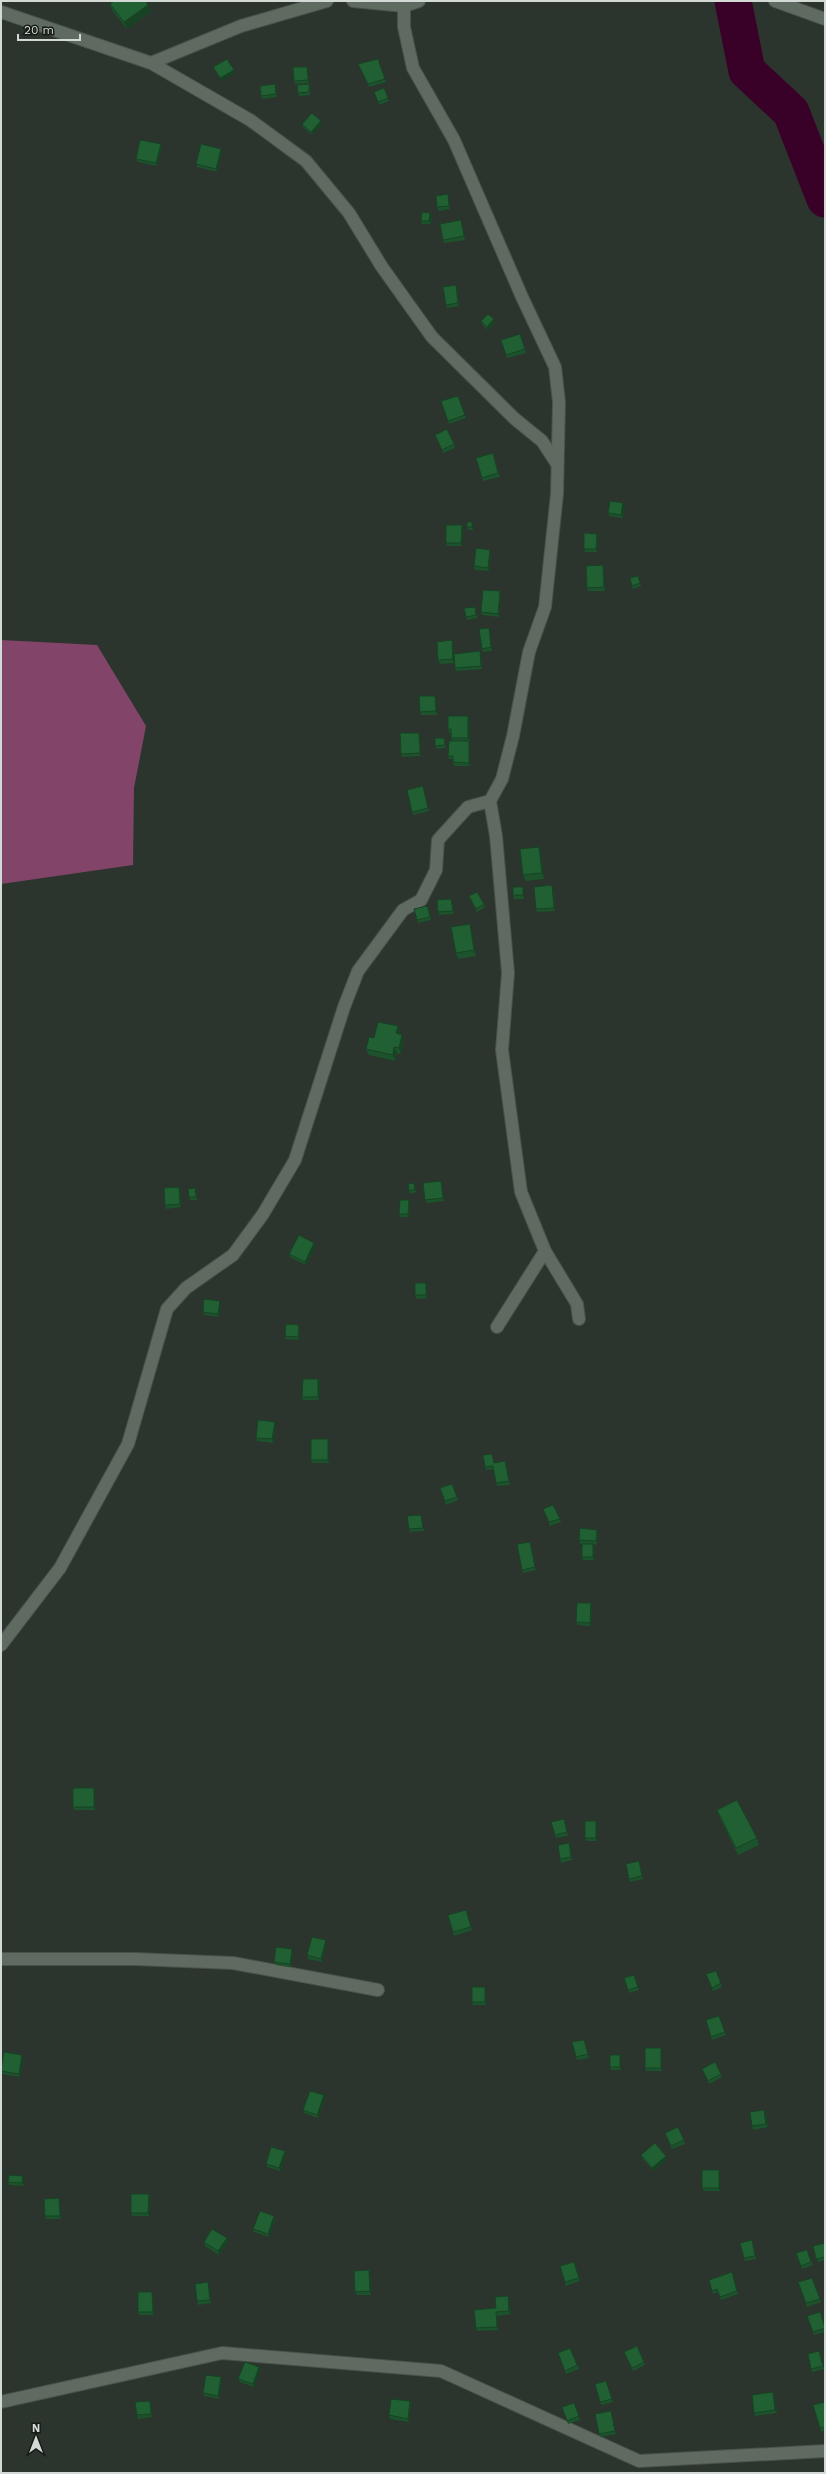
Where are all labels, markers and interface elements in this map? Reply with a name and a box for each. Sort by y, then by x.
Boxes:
scale bar [18,16,80,42]
text: 20 m [24,23,54,37]
north arrow [16,2418,56,2458]
text: N [32,2422,40,2435]

